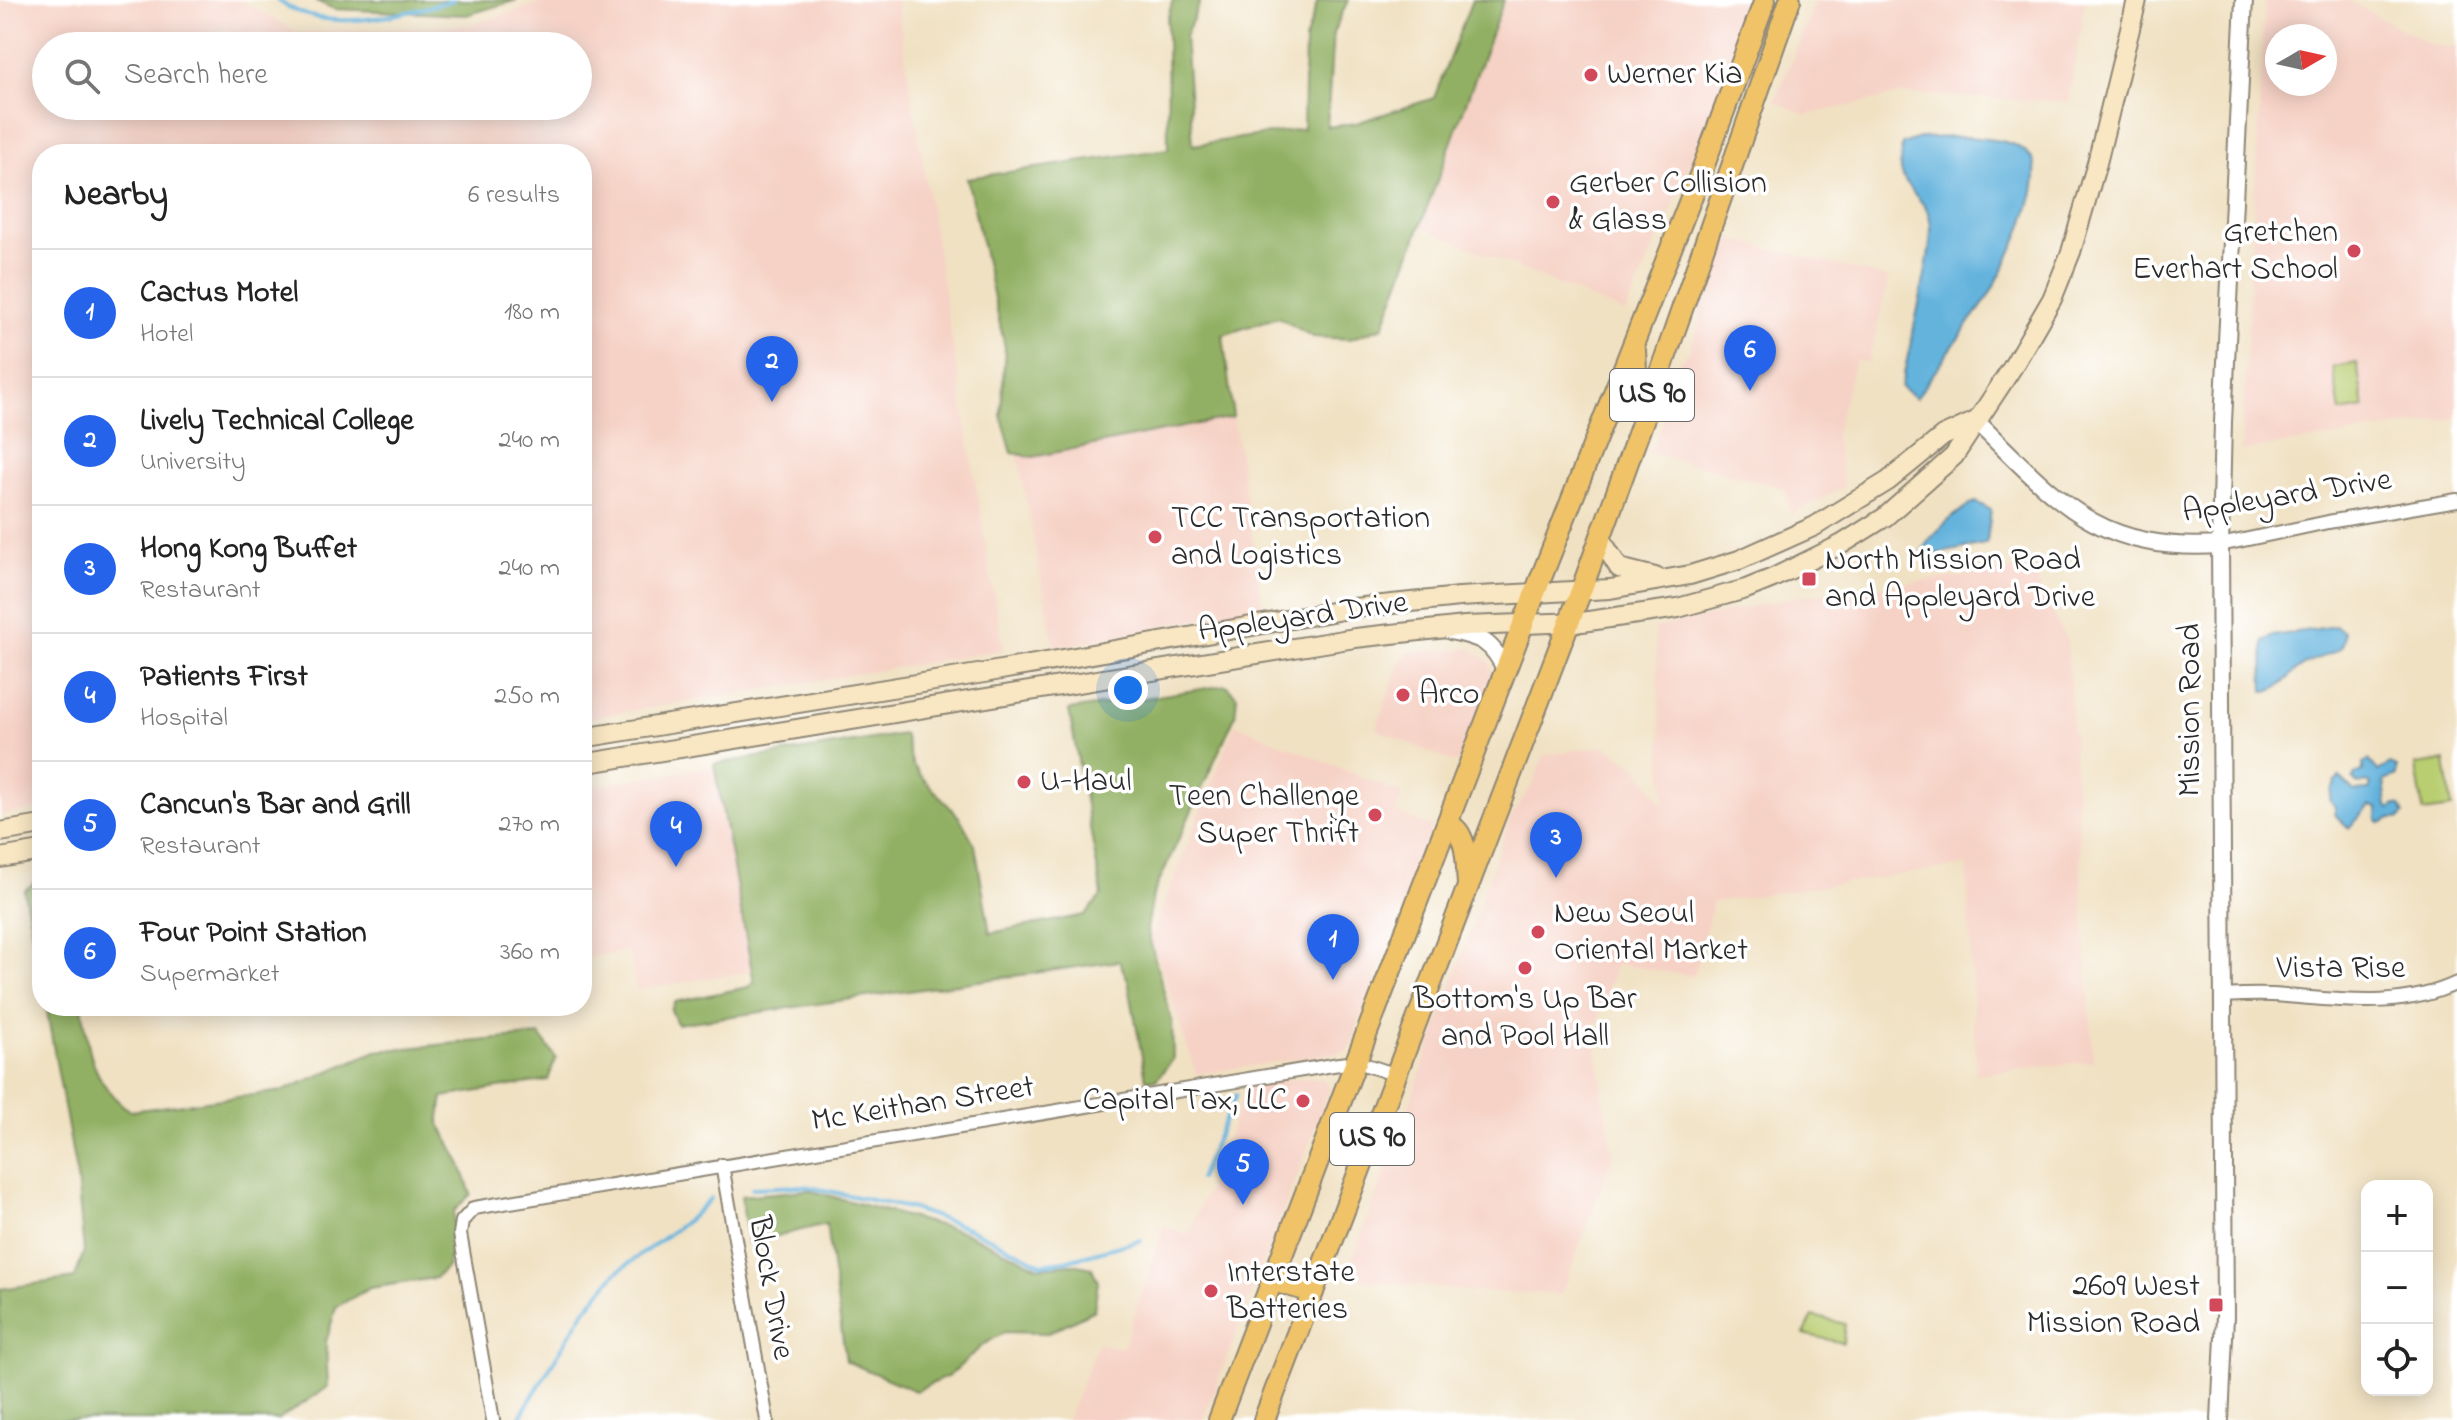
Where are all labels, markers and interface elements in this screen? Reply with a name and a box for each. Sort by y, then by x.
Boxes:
north arrow [2265,24,2337,96]
search box [32,32,592,120]
place label: Werner Kia [1607,52,1743,99]
icon: search [60,54,104,98]
text: Search here [124,54,268,98]
marker: Werner Kia [1582,66,1600,84]
place label: Gerber Collision & Glass [1569,161,1767,245]
text: Nearby [64,171,168,221]
text: 6 results [468,177,560,215]
marker: Gerber Collision & Glass [1544,193,1562,211]
place label: Gretchen Everhart School [2132,210,2338,294]
marker: Gretchen Everhart School [2345,242,2363,260]
text: Cactus Motel [140,272,298,316]
text: 1 [86,294,94,332]
text: 180 m [504,294,560,332]
text: Hotel [140,316,193,354]
pin: 6 [1724,325,1776,391]
pin: 2 [746,336,798,402]
road number: US 90 [1610,369,1694,421]
text: Lively Technical College [140,400,414,444]
text: 2 [84,422,96,460]
text: 240 m [498,422,560,460]
text: University [140,444,246,482]
street label: Appleyard Drive [2179,457,2396,537]
place label: TCC Transportation and Logistics [1171,496,1430,580]
text: Hong Kong Buffet [140,528,357,572]
marker: TCC Transportation and Logistics [1146,528,1164,546]
place label: North Mission Road and Appleyard Drive [1825,538,2096,622]
text: 3 [85,550,95,588]
text: 240 m [498,550,560,588]
marker: North Mission Road and Appleyard Drive [1800,570,1818,588]
text: Restaurant [140,572,260,610]
street label: Appleyard Drive [1195,580,1411,656]
street label: Mission Road [2168,623,2215,797]
text: Patients First [140,656,308,700]
your location [1108,670,1148,710]
place label: Arco [1419,672,1479,719]
text: 4 [85,678,95,716]
text: 250 m [494,678,560,716]
marker: Arco [1394,686,1412,704]
text: Hospital [140,700,228,738]
place label: U-Haul [1040,759,1132,806]
marker: U-Haul [1015,773,1033,791]
place label: Teen Challenge Super Thrift [1169,774,1360,858]
text: Cancun's Bar and Grill [140,784,411,828]
pin: 4 [650,801,702,867]
text: 5 [83,806,97,844]
text: 270 m [498,806,560,844]
marker: Teen Challenge Super Thrift [1366,806,1384,824]
pin: 3 [1530,812,1582,878]
text: Restaurant [140,828,260,866]
place label: New Seoul Oriental Market [1554,891,1748,975]
text: Four Point Station [140,912,367,956]
pin: 1 [1307,914,1359,980]
marker: New Seoul Oriental Market [1529,923,1547,941]
text: 6 [84,934,96,972]
text: 360 m [500,934,560,972]
street label: Vista Rise [2276,946,2406,993]
text: Supermarket [140,956,279,994]
marker: Bottom's Up Bar and Pool Hall [1516,959,1534,977]
place label: Bottom's Up Bar and Pool Hall [1412,977,1637,1061]
street label: Mc Keithan Street [808,1064,1038,1146]
place label: Capital Tax, LLC [1083,1078,1287,1125]
marker: Capital Tax, LLC [1294,1092,1312,1110]
road number: US 90 [1330,1113,1414,1165]
pin: 5 [1217,1139,1269,1205]
map controls [2361,1180,2433,1396]
button: + [2361,1180,2433,1252]
street label: Block Drive [734,1212,806,1364]
place label: Interstate Batteries [1226,1250,1355,1334]
button: − [2361,1252,2433,1324]
place label: 2609 West Mission Road [2026,1264,2200,1348]
marker: Interstate Batteries [1202,1282,1220,1300]
marker: 2609 West Mission Road [2207,1296,2225,1314]
button: locate [2361,1324,2433,1396]

